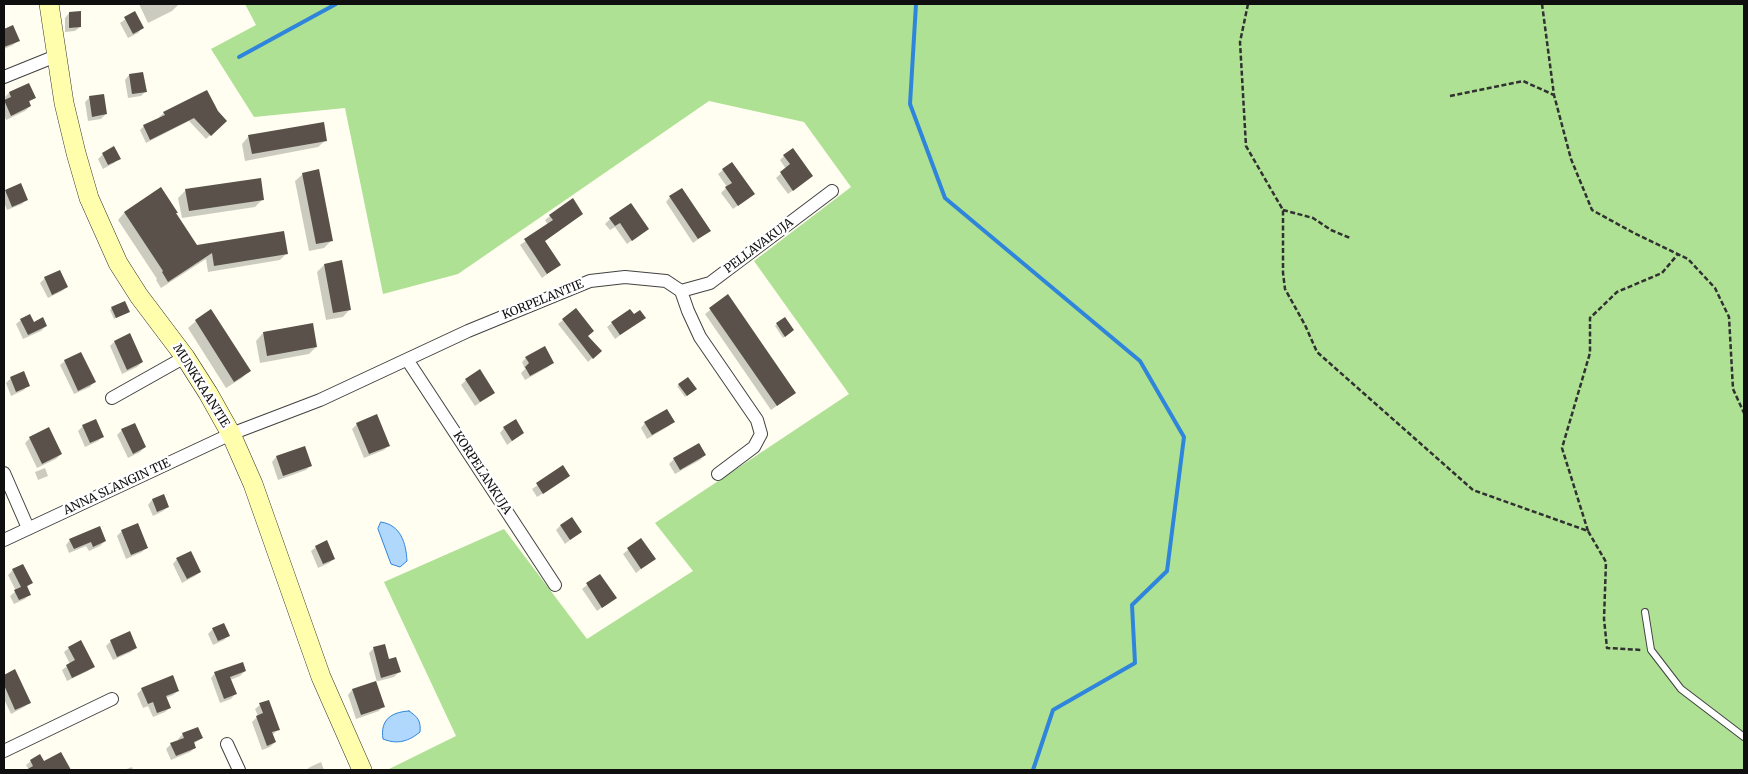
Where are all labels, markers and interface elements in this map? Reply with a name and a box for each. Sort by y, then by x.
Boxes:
street label: PELLAVAKUJA [722,215,796,277]
street label: KORPELANTIE [500,277,586,323]
street label: MUNKKAANTIE [170,342,232,430]
street label: KORPELANKUJA [450,429,514,517]
street label: ANNA SLANGIN TIE [61,456,173,518]

